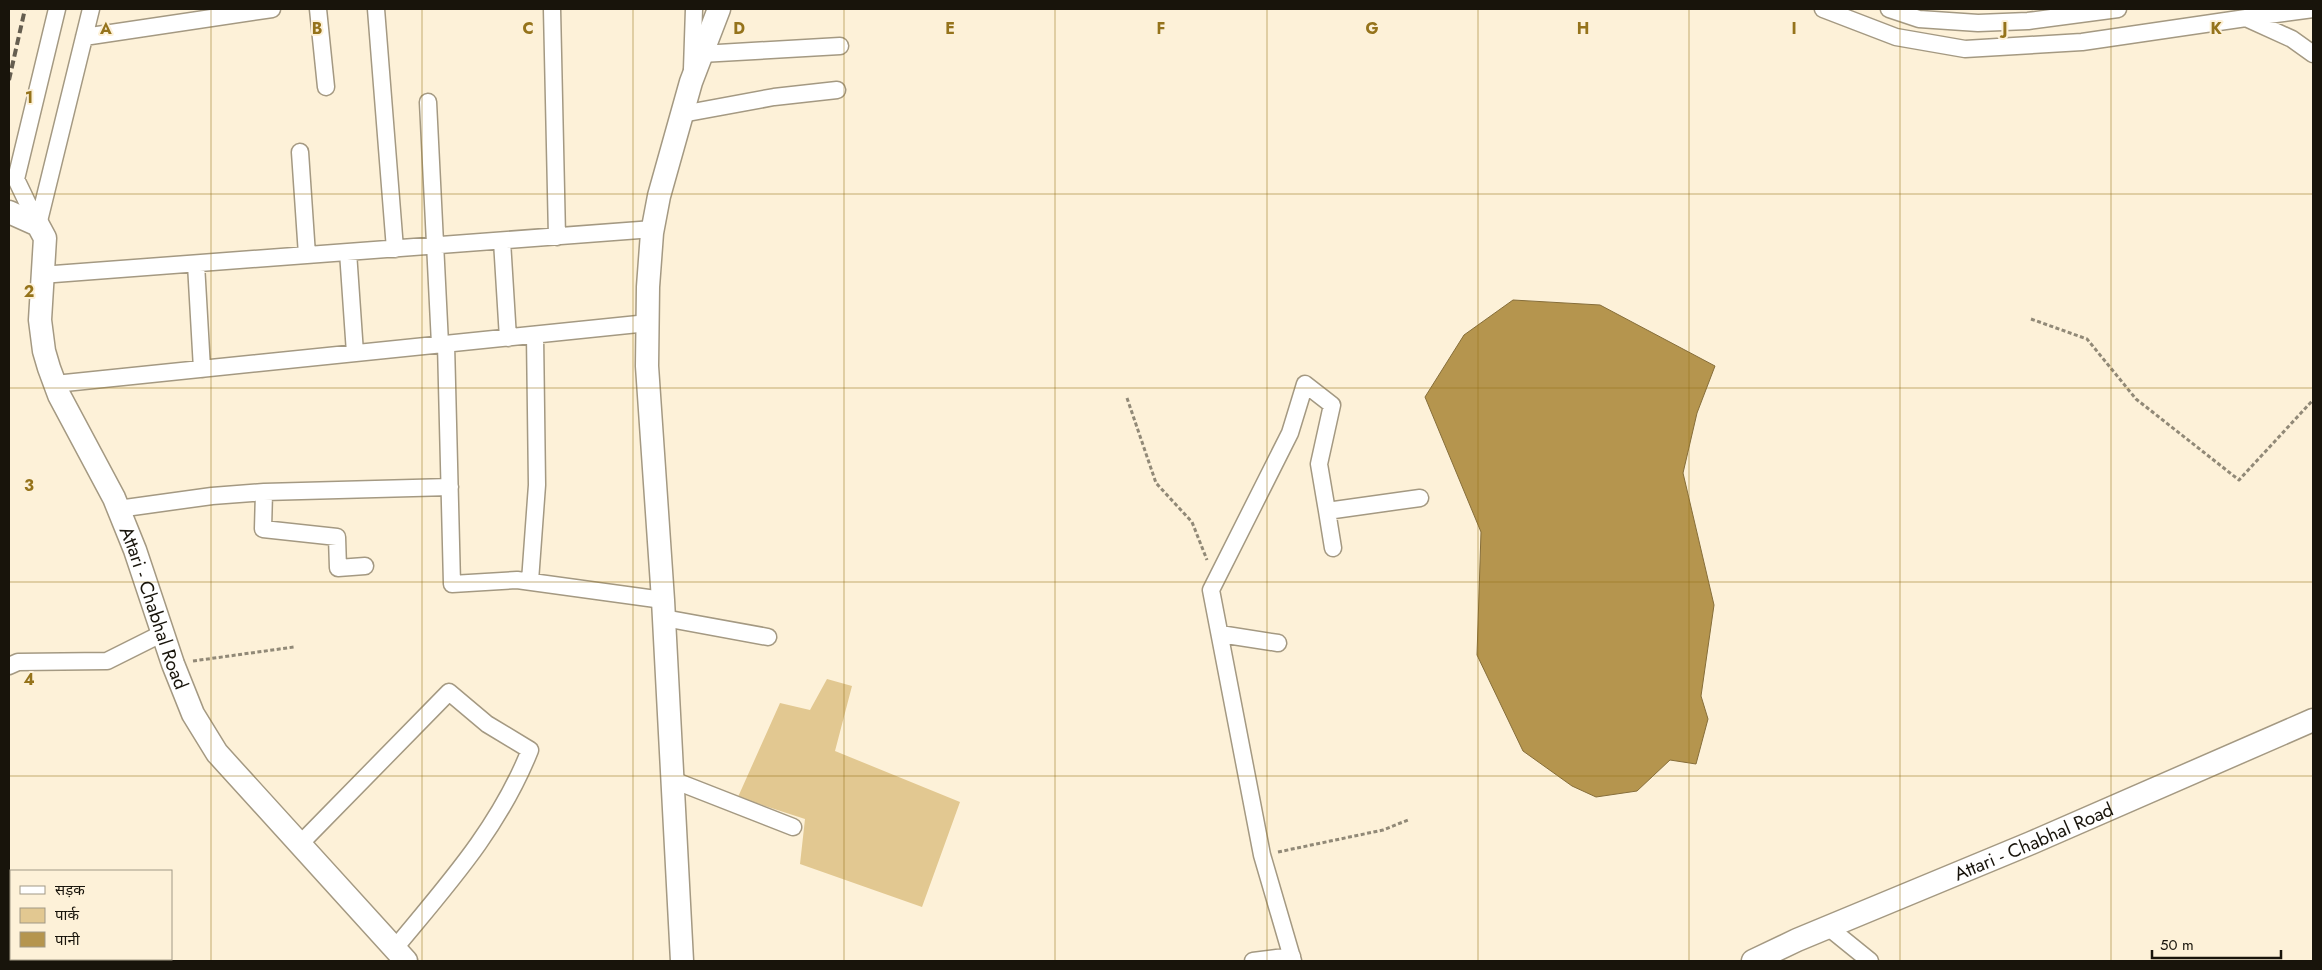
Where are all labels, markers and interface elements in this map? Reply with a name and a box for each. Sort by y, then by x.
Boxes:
text: A [99,17,112,40]
text: B [312,17,322,40]
text: C [522,17,534,40]
text: D [733,17,745,40]
text: E [945,17,955,40]
text: F [1157,17,1165,40]
text: G [1365,17,1379,40]
text: H [1577,17,1589,40]
text: I [1791,17,1797,40]
text: J [1999,17,2008,40]
text: K [2210,17,2222,40]
text: 1 [25,86,33,109]
text: 2 [24,280,34,303]
text: 3 [24,474,34,497]
street label: Attari - Chabhal Road [113,522,195,693]
text: 4 [23,668,35,691]
street label: Attari - Chabhal Road [1950,796,2118,888]
legend [10,870,172,960]
text: सड़क [55,879,85,901]
text: पार्क [55,904,79,926]
scale bar [2152,928,2281,960]
text: पानी [55,929,81,951]
text: 50 m [2160,934,2194,956]

